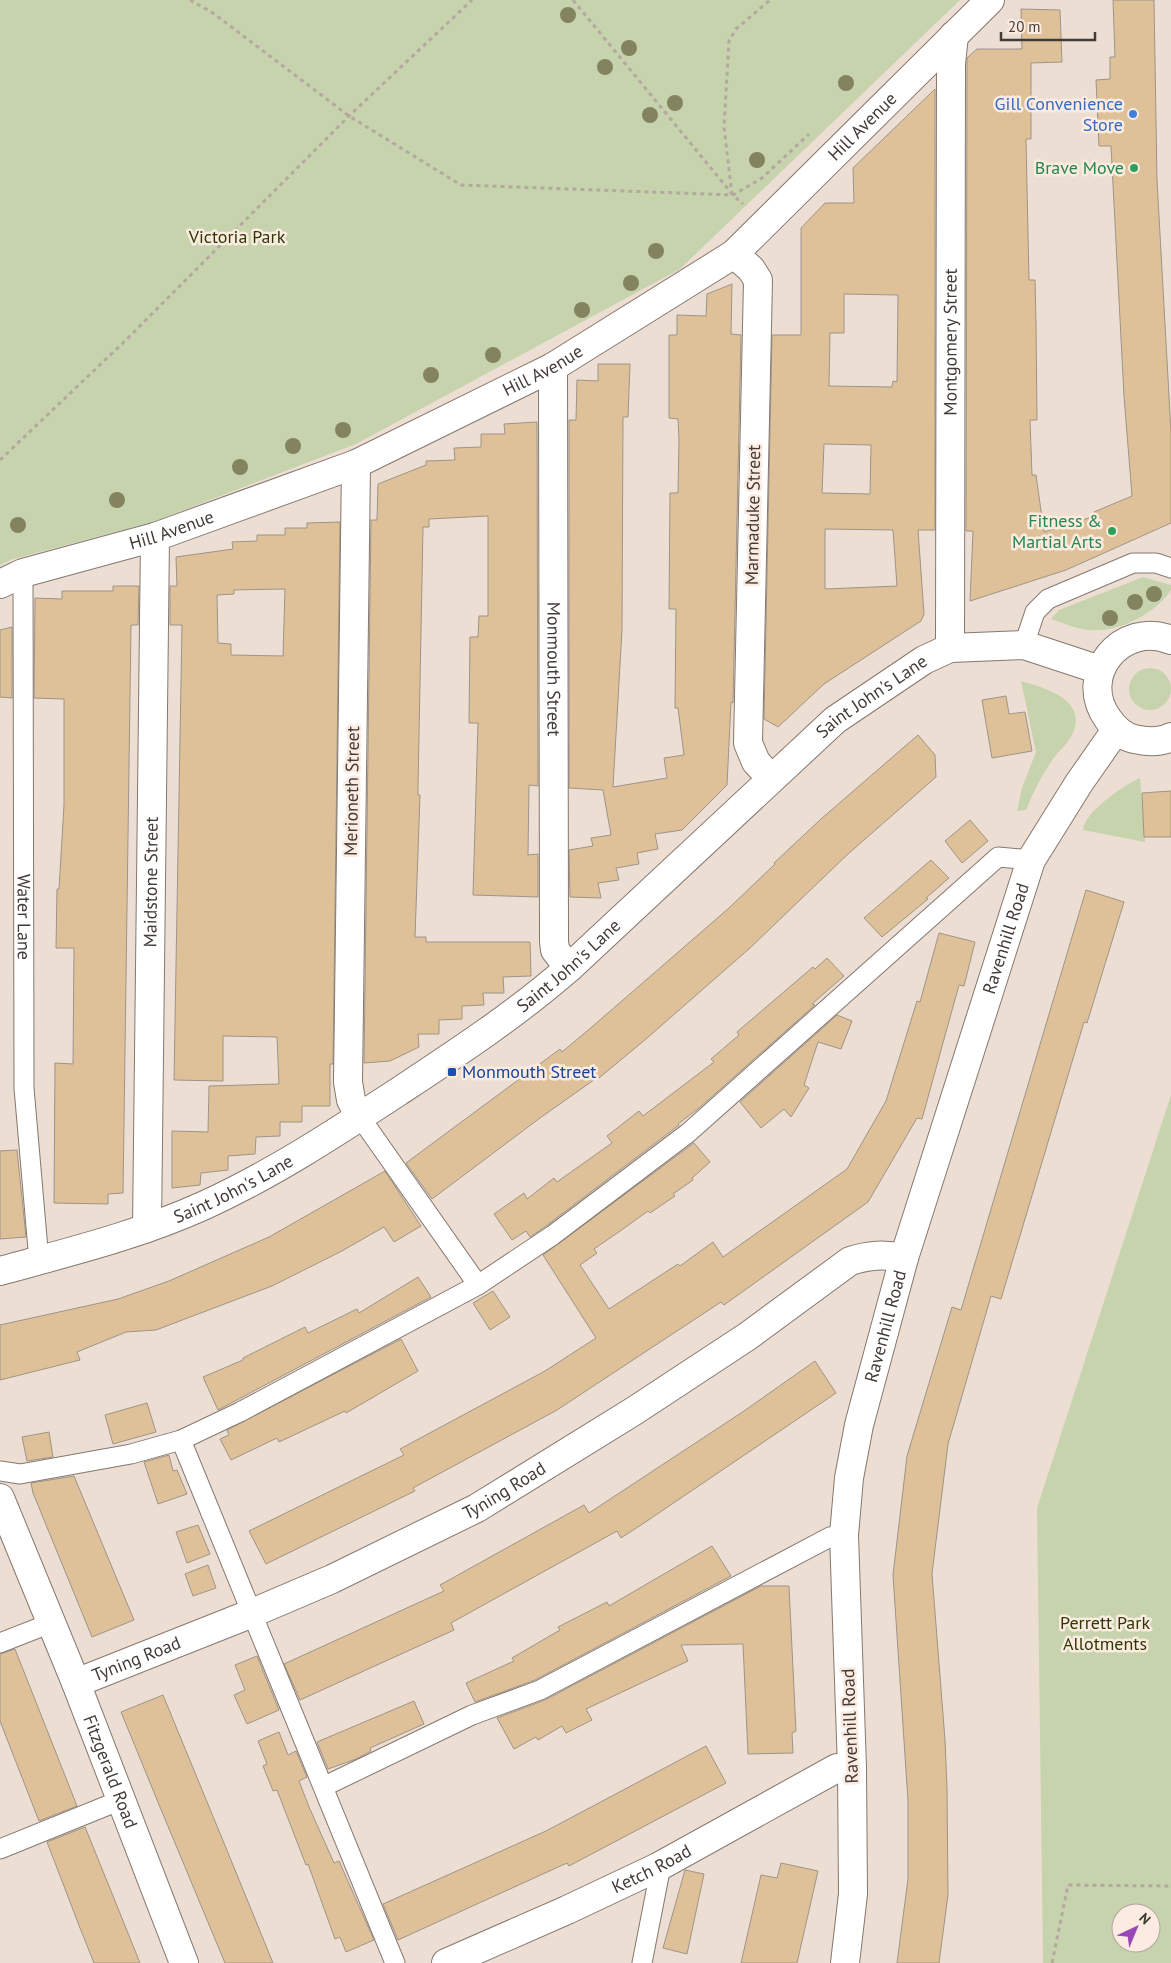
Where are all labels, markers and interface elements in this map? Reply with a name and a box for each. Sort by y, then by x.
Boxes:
scale bar [1001,10,1095,42]
text: 20 m [1008,17,1041,36]
street label: Hill Avenue [823,87,901,165]
place label: Gill Convenience Store [995,92,1123,136]
marker: Gill Convenience Store [1127,108,1139,120]
place label: Brave Move [1035,156,1124,179]
marker: Brave Move [1128,162,1140,174]
park label: Victoria Park [188,225,286,248]
street label: Montgomery Street [938,268,962,416]
street label: Hill Avenue [499,339,587,401]
street label: Marmaduke Street [740,445,765,585]
street label: Hill Avenue [126,505,217,555]
place label: Fitness & Martial Arts [1012,509,1102,553]
marker: Fitness & Martial Arts [1106,525,1118,537]
street label: Monmouth Street [542,602,566,736]
street label: Saint John's Lane [811,649,931,743]
street label: Merioneth Street [339,726,364,856]
street label: Maidstone Street [138,817,163,947]
street label: Water Lane [13,874,36,960]
street label: Ravenhill Road [977,880,1034,997]
street label: Saint John's Lane [512,914,625,1017]
place label: Monmouth Street [462,1060,596,1083]
marker: Monmouth Street [446,1066,458,1078]
street label: Saint John's Lane [170,1149,297,1228]
street label: Ravenhill Road [859,1268,911,1385]
street label: Tyning Road [459,1456,550,1524]
park label: Perrett Park Allotments [1060,1611,1150,1655]
street label: Tyning Road [89,1631,184,1686]
street label: Ravenhill Road [836,1668,863,1784]
street label: Fitzgerald Road [78,1711,143,1831]
street label: Ketch Road [608,1839,695,1898]
north arrow [1111,1903,1161,1953]
text: N [1135,1909,1155,1928]

